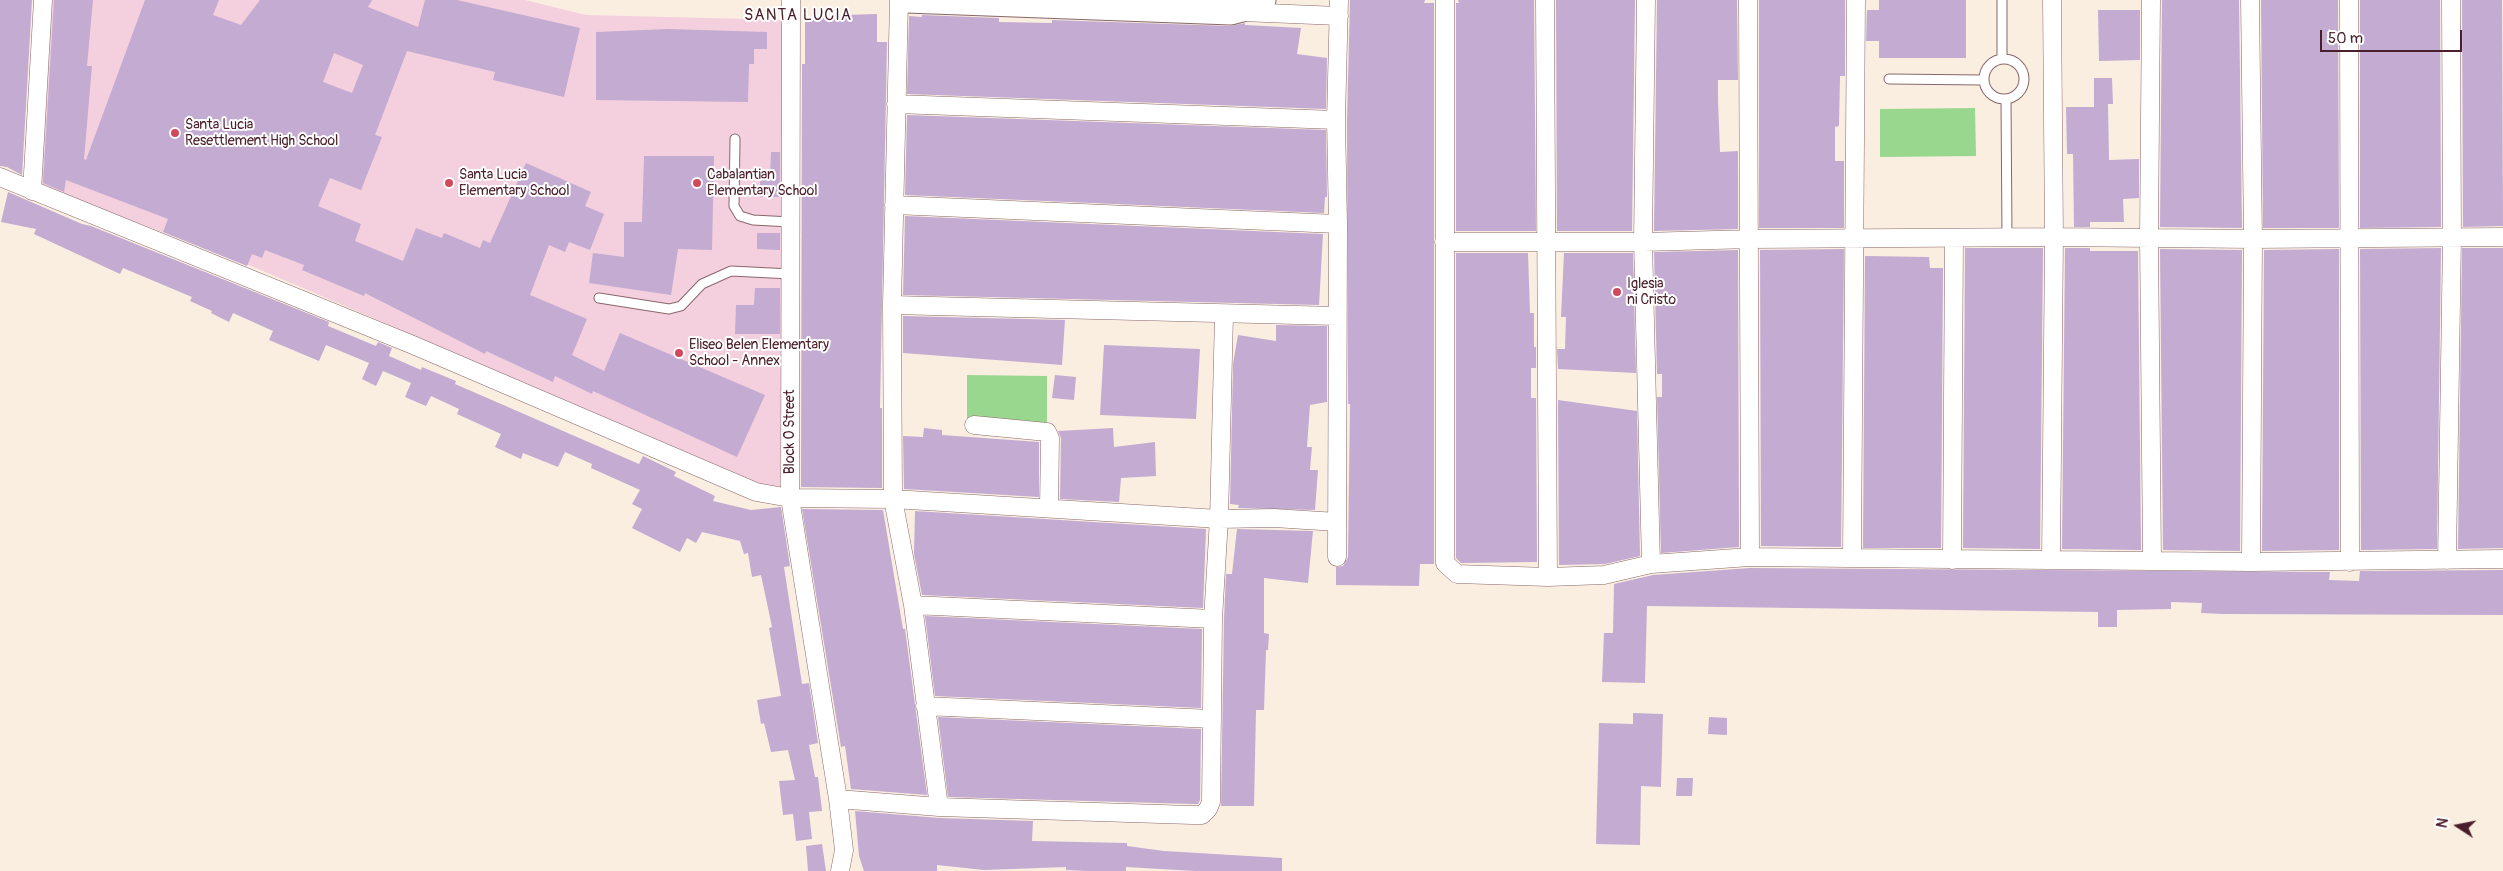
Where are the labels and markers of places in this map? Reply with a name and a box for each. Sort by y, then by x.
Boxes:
place label: Santa Lucia Resettlement High School [185,117,338,150]
marker: Santa Lucia Resettlement High School [169,127,181,139]
place label: Santa Lucia Elementary School [459,167,570,200]
place label: Cabalantian Elementary School [707,167,818,200]
marker: Santa Lucia Elementary School [443,177,455,189]
marker: Cabalantian Elementary School [691,177,703,189]
place label: Iglesia ni Cristo [1627,276,1676,308]
marker: Iglesia ni Cristo [1611,286,1623,298]
place label: Eliseo Belen Elementary School - Annex [689,337,829,370]
marker: Eliseo Belen Elementary School - Annex [673,347,685,359]

